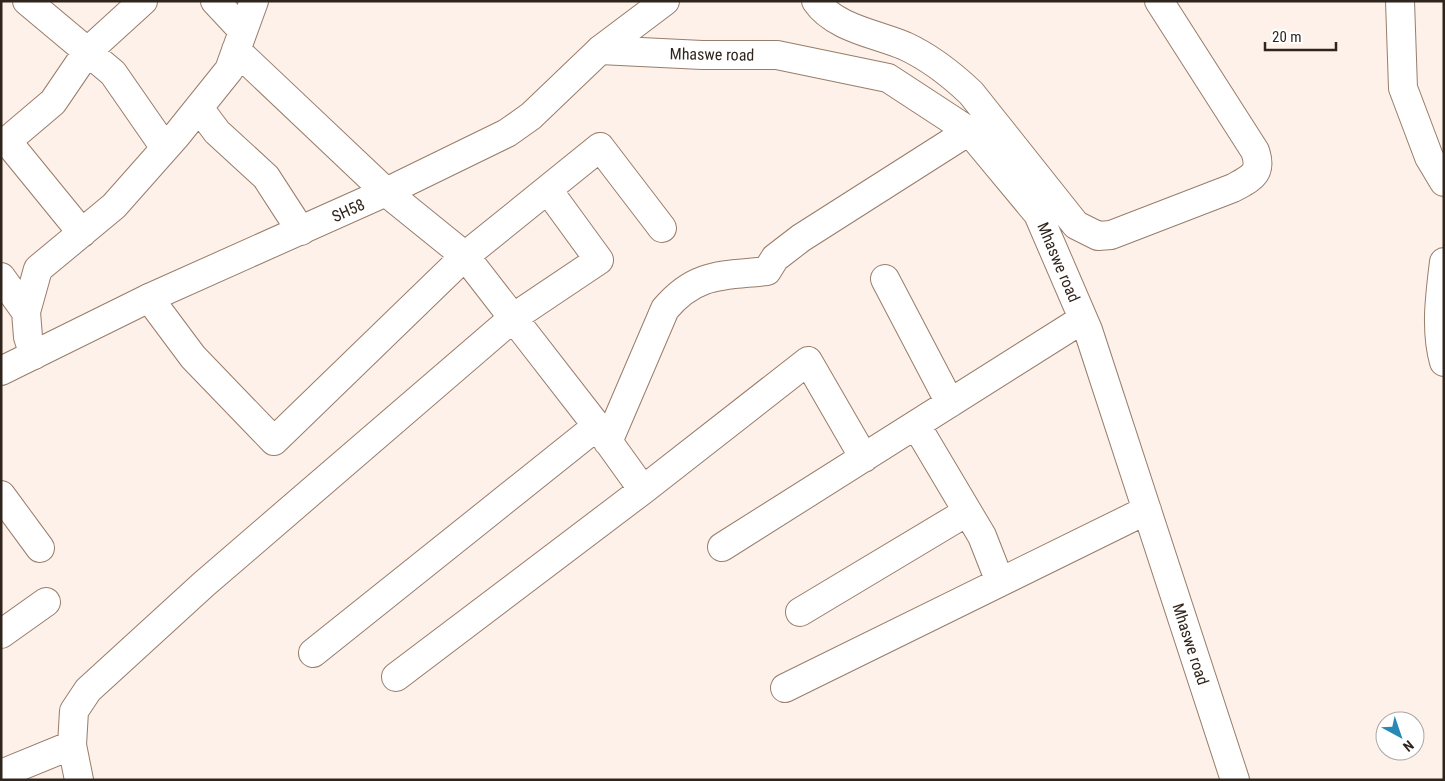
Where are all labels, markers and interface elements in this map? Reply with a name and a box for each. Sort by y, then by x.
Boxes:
scale bar [1265,20,1336,52]
text: 20 m [1272,28,1302,46]
street label: Mhaswe road [669,44,755,65]
street label: SH58 [329,195,368,226]
street label: Mhaswe road [1033,219,1084,305]
street label: Mhaswe road [1168,601,1213,687]
north arrow [1375,711,1425,761]
text: N [1400,737,1417,755]

